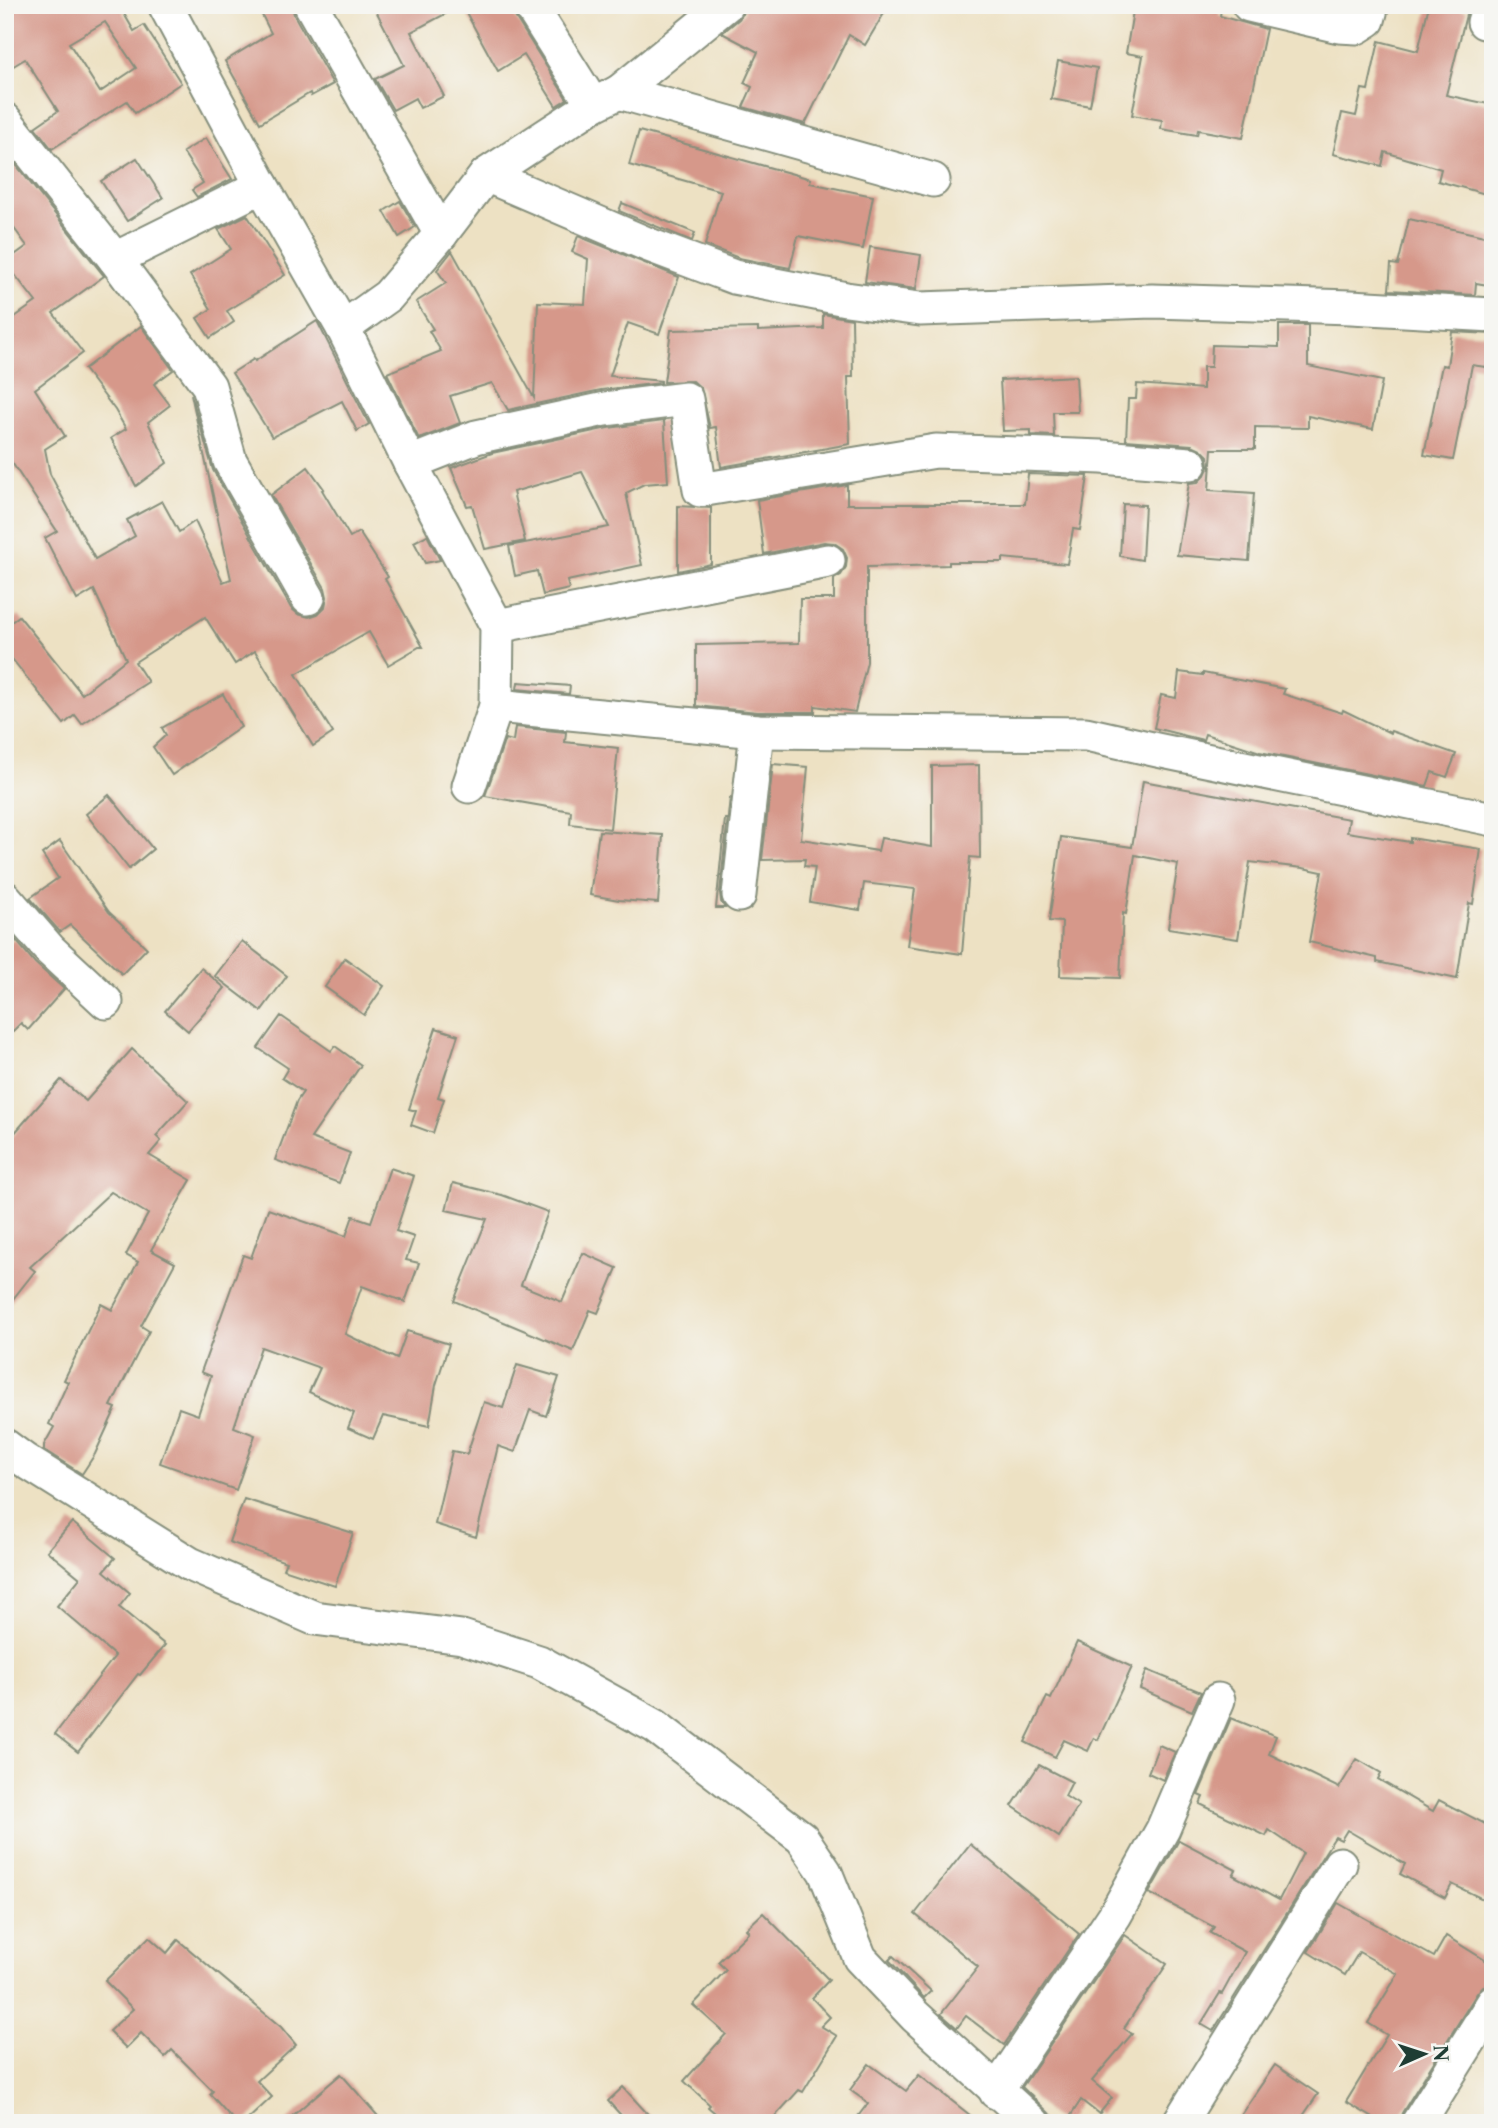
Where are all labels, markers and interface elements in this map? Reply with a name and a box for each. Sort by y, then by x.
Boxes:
north arrow [1390,2020,1460,2090]
text: N [1429,2044,1452,2062]

